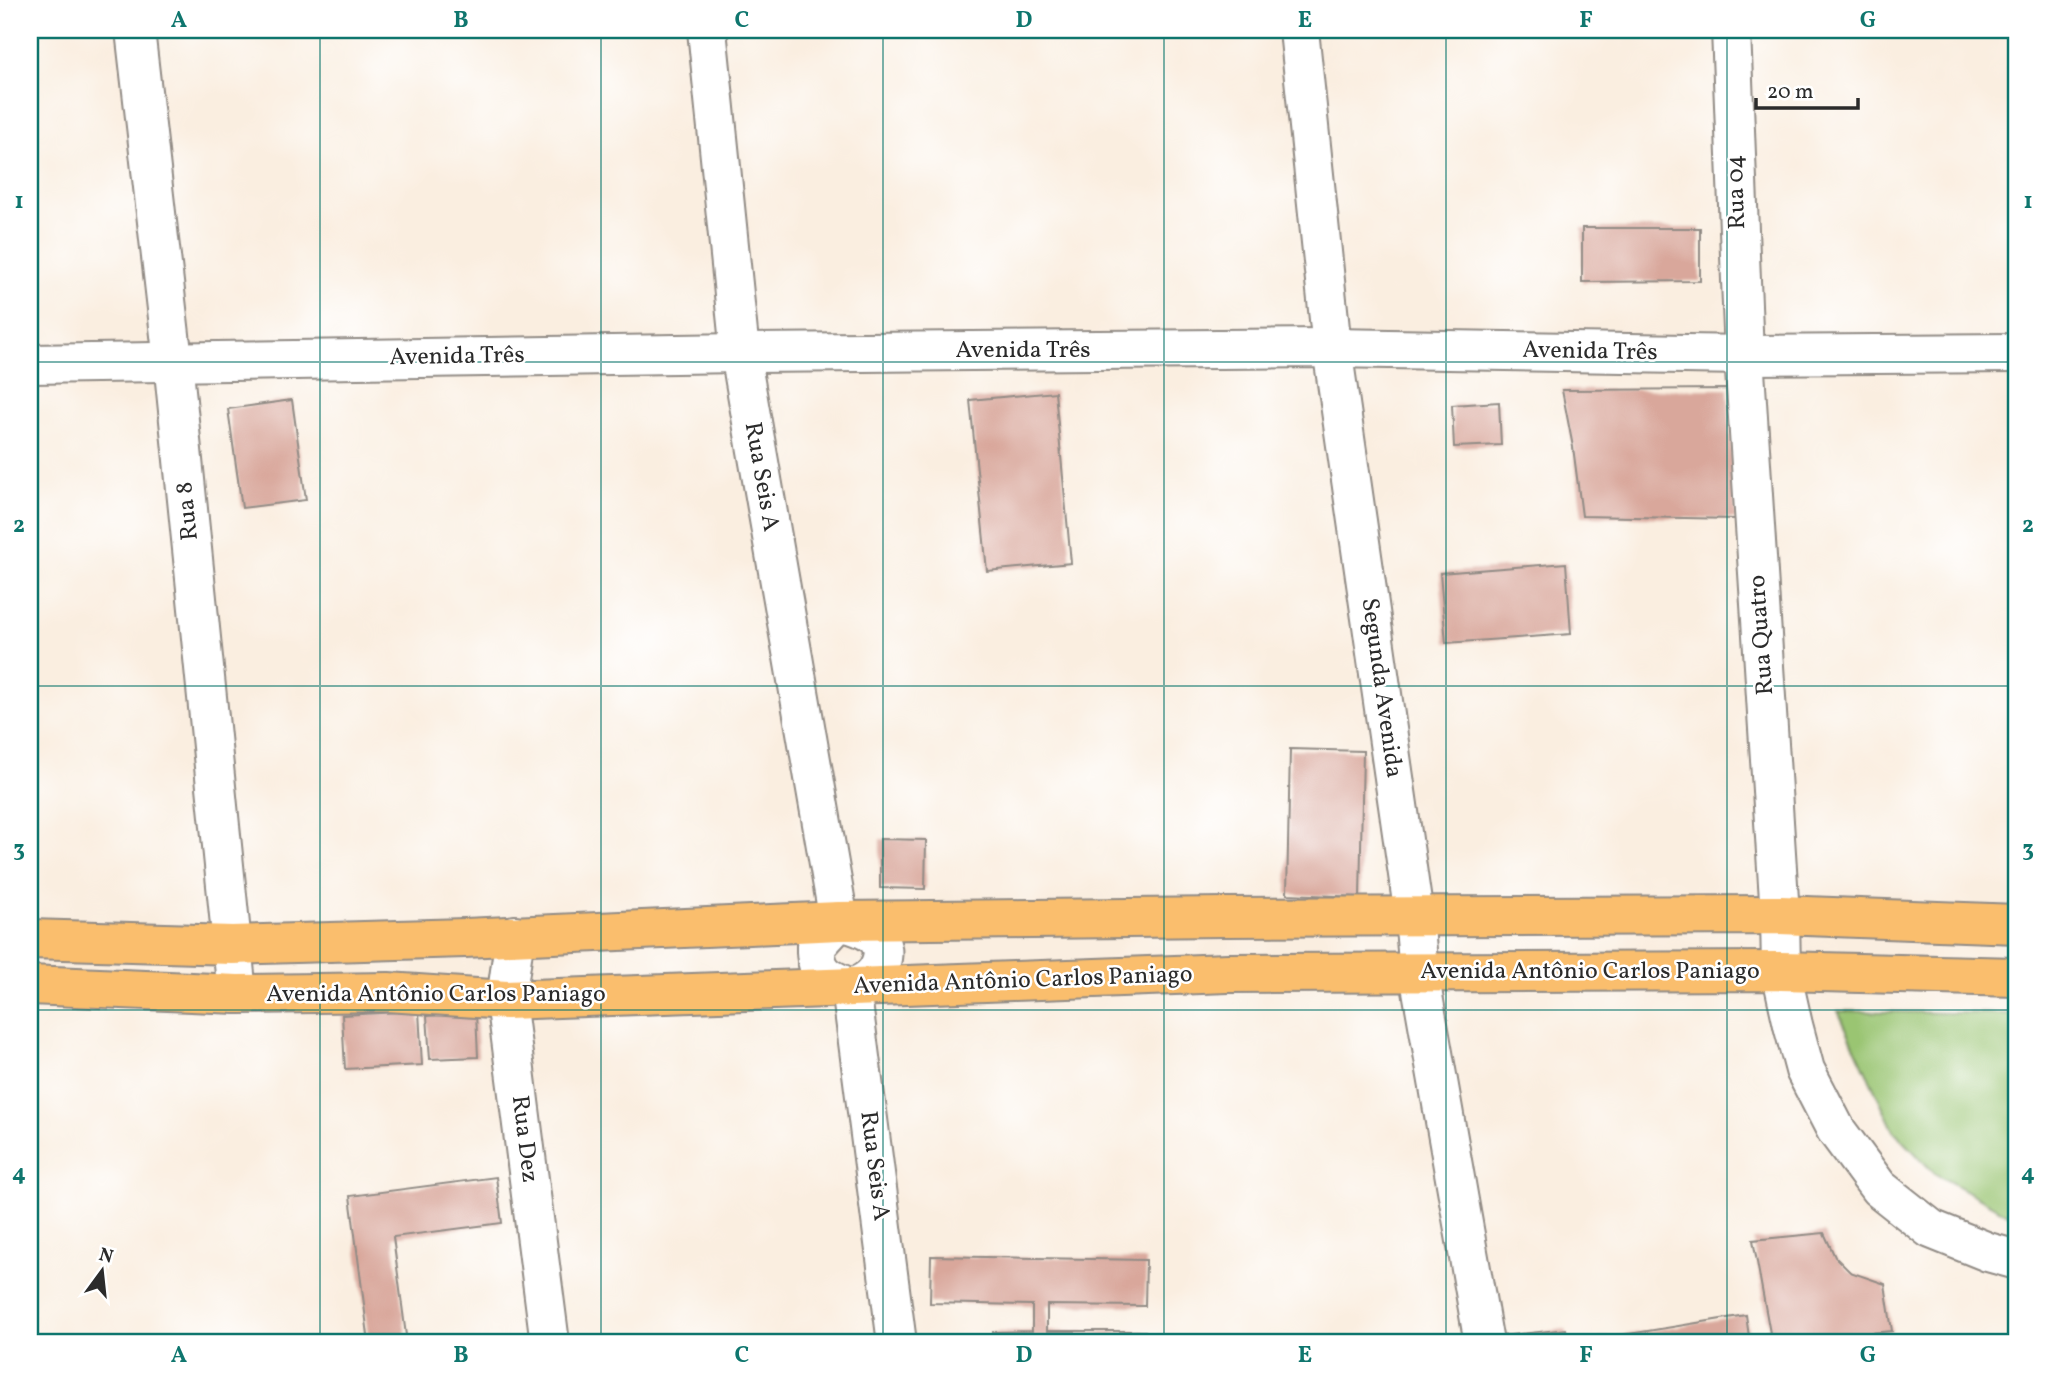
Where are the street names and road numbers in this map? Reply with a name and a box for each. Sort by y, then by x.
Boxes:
street label: Rua 04 [1719,154,1755,230]
street label: Avenida Três [955,334,1091,368]
street label: Avenida Três [1522,334,1658,370]
street label: Avenida Três [389,339,525,375]
street label: Rua Seis A [735,420,787,534]
street label: Rua 8 [168,480,208,542]
street label: Rua Quatro [1741,574,1783,696]
street label: Segunda Avenida [1352,596,1410,780]
street label: Avenida Antônio Carlos Paniago [1420,955,1760,989]
street label: Avenida Antônio Carlos Paniago [853,958,1193,1004]
street label: Avenida Antônio Carlos Paniago [266,978,606,1012]
street label: Rua Dez [502,1093,546,1185]
street label: Rua Seis A [850,1109,898,1223]

